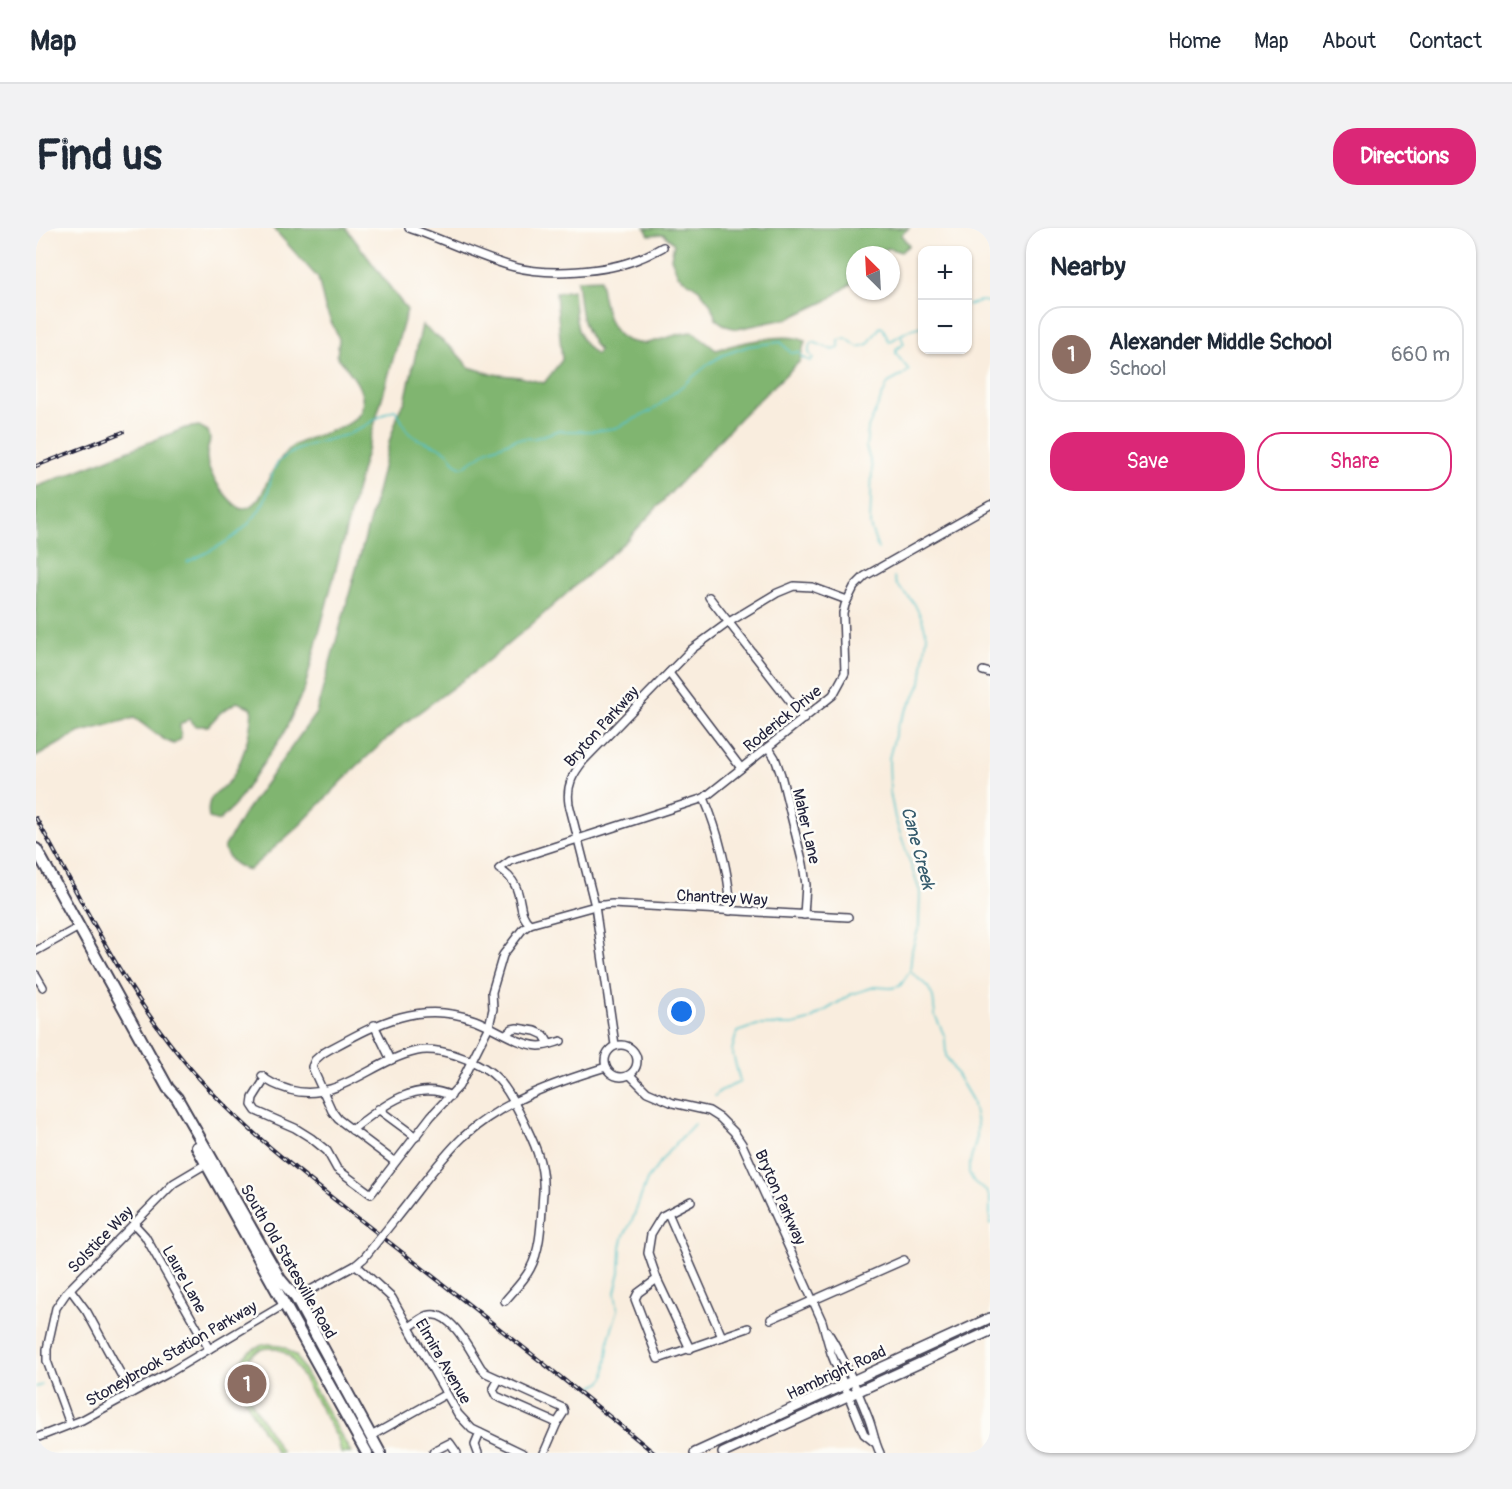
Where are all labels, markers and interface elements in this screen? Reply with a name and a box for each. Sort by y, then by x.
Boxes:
text: Map [30,24,76,59]
text: Home [1168,28,1221,55]
text: Map [1254,28,1289,55]
text: About [1322,28,1376,55]
text: Contact [1409,28,1482,55]
button: Directions [1333,128,1476,185]
text: Find us [36,130,162,182]
north arrow [846,246,900,300]
map controls [918,246,972,354]
button: + [918,246,972,300]
text: Nearby [1050,251,1126,283]
button: − [918,300,972,354]
text: Alexander Middle School [1109,328,1332,356]
text: 1 [1068,342,1075,367]
text: 660 m [1391,342,1450,367]
text: School [1109,356,1166,381]
button: Save [1050,432,1245,491]
button: Share [1257,432,1452,491]
street label: Roderick Drive [740,681,826,756]
street label: Bryton Parkway [560,682,643,771]
street label: Maher Lane [788,787,824,866]
water label: Cane Creek [895,804,940,893]
street label: Chantrey Way [676,886,768,910]
your location [667,997,696,1026]
street label: Bryton Parkway [750,1147,810,1248]
street label: South Old Statesville Road [236,1181,341,1342]
street label: Solstice Way [64,1202,138,1277]
street label: Laure Lane [157,1242,211,1317]
street label: Stoneybrook Station Parkway [82,1296,261,1411]
street label: Elmira Avenue [411,1315,476,1408]
street label: Hambright Road [784,1341,889,1405]
pin: 1 [228,1362,266,1406]

